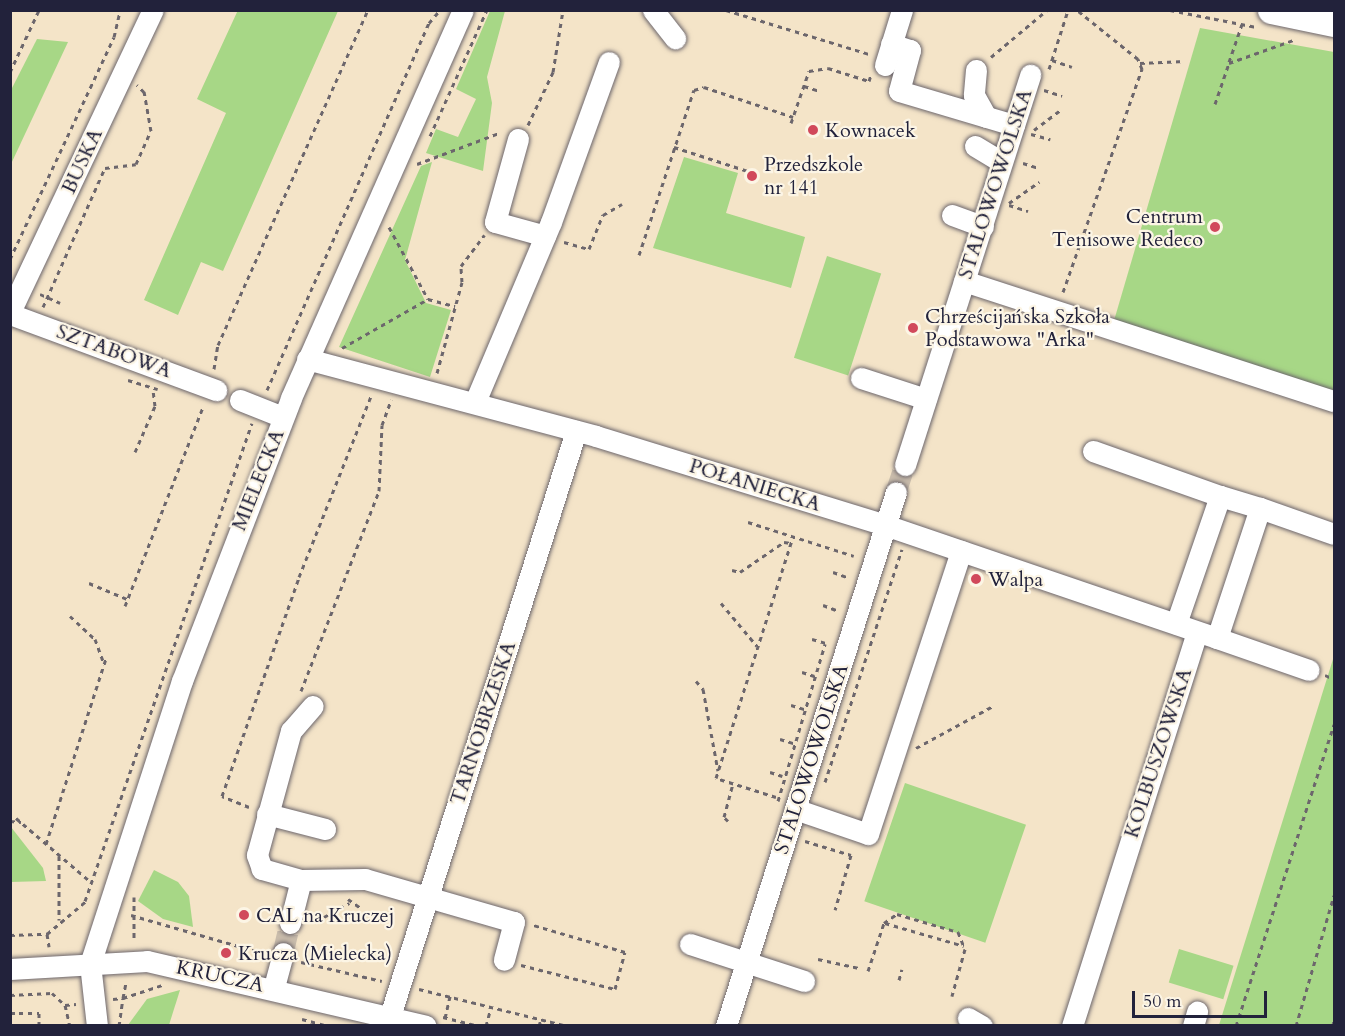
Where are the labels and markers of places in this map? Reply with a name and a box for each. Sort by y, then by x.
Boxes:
place label: Kownacek [825,118,916,142]
marker: Kownacek [806,123,820,137]
place label: Przedszkole nr 141 [764,152,863,199]
marker: Przedszkole nr 141 [745,169,759,183]
place label: Centrum Tenisowe Redeco [1052,204,1203,251]
marker: Centrum Tenisowe Redeco [1208,220,1222,234]
place label: Chrześcijańska Szkoła Podstawowa "Arka" [925,304,1110,351]
marker: Chrześcijańska Szkoła Podstawowa "Arka" [906,321,920,335]
place label: Walpa [988,567,1043,591]
marker: Walpa [969,572,983,586]
place label: CAL na Kruczej [256,903,394,927]
marker: CAL na Kruczej [237,908,251,922]
place label: Krucza (Mielecka) [238,941,392,965]
marker: Krucza (Mielecka) [219,946,233,960]

